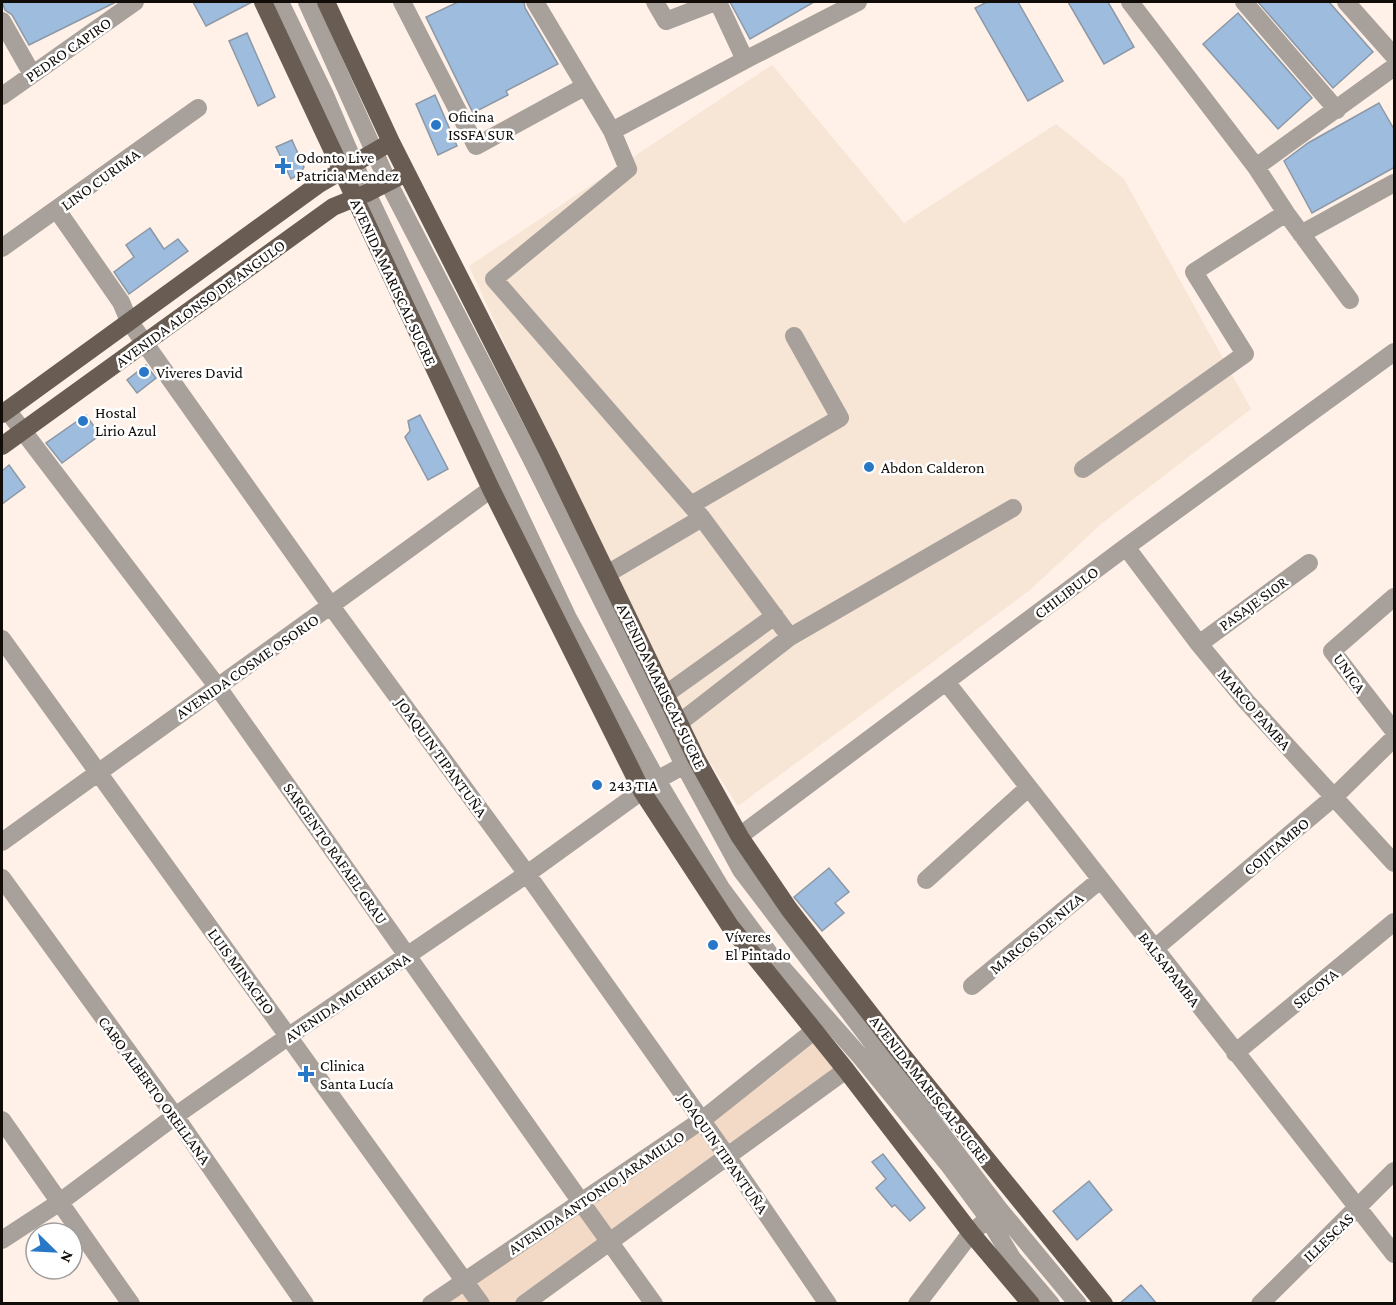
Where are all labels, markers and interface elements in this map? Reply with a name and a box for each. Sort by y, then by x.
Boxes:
street label: PEDRO CAPIRO [22,14,114,85]
place label: Oficina ISSFA SUR [448,108,514,143]
marker: Oficina ISSFA SUR [429,118,443,132]
street label: LINO CURIMA [58,145,144,214]
place label: Odonto Live Patricia Mendez [296,149,399,184]
marker: Odonto Live Patricia Mendez [274,157,292,175]
street label: AVENIDA MARISCAL SUCRE [347,196,440,369]
street label: AVENIDA ALONSO DE ANGULO [112,236,288,371]
place label: Viveres David [156,364,244,381]
marker: Viveres David [137,365,151,379]
place label: Hostal Lirio Azul [95,404,157,439]
marker: Hostal Lirio Azul [76,414,90,428]
place label: Abdon Calderon [881,459,985,476]
marker: Abdon Calderon [862,460,876,474]
street label: CHILIBULO [1031,563,1102,622]
street label: PASAJE S10R [1216,573,1291,635]
street label: AVENIDA MARISCAL SUCRE [614,601,709,772]
street label: AVENIDA COSME OSORIO [173,611,322,722]
street label: UNICA [1330,650,1370,697]
street label: MARCO PAMBA [1215,665,1295,754]
street label: JOAQUIN TIPANTUÑA [391,693,491,822]
place label: 243 TIA [609,777,659,794]
marker: 243 TIA [590,778,604,792]
street label: SARGENTO RAFAEL GRAU [280,779,391,927]
street label: COJITAMBO [1240,814,1313,879]
street label: MARCOS DE NIZA [986,889,1087,977]
street label: LUIS MINACHO [205,925,278,1017]
place label: Víveres El Pintado [725,928,791,963]
street label: BALSAPAMBA [1135,929,1205,1011]
marker: Víveres El Pintado [706,938,720,952]
street label: AVENIDA MICHELENA [281,949,414,1046]
street label: SECOYA [1290,965,1342,1012]
street label: AVENIDA MARISCAL SUCRE [867,1012,993,1167]
street label: CABO ALBERTO ORELLANA [95,1013,215,1168]
place label: Clinica Santa Lucía [320,1057,394,1092]
marker: Clinica Santa Lucía [297,1065,315,1083]
street label: JOAQUIN TIPANTUÑA [674,1088,772,1218]
street label: AVENIDA ANTONIO JARAMILLO [505,1127,688,1259]
street label: ILLESCAS [1300,1209,1357,1265]
north arrow [24,1221,84,1281]
text: N [57,1248,77,1265]

